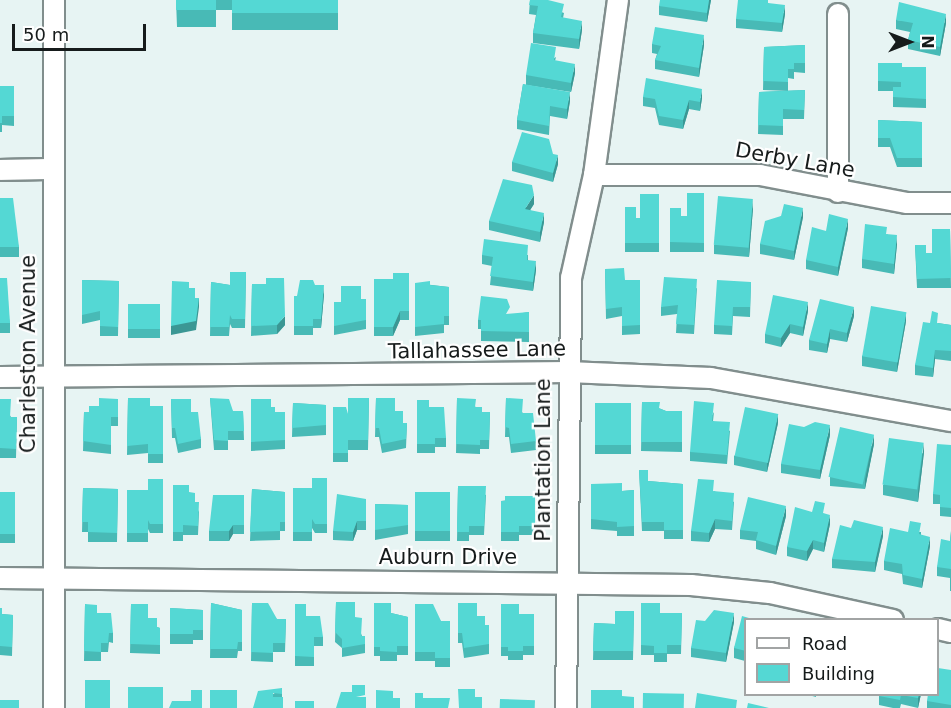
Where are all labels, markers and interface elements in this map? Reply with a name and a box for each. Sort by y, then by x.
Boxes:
scale bar [15,12,148,50]
north arrow [879,12,939,72]
text: 50 m [23,24,69,45]
text: N [918,35,937,49]
street label: Derby Lane [733,137,857,183]
street label: Charleston Avenue [15,255,41,453]
street label: Tallahassee Lane [388,336,566,364]
street label: Plantation Lane [530,378,556,542]
street label: Auburn Drive [379,544,517,570]
legend [744,618,939,696]
text: Road [802,633,847,654]
text: Building [802,663,875,684]

